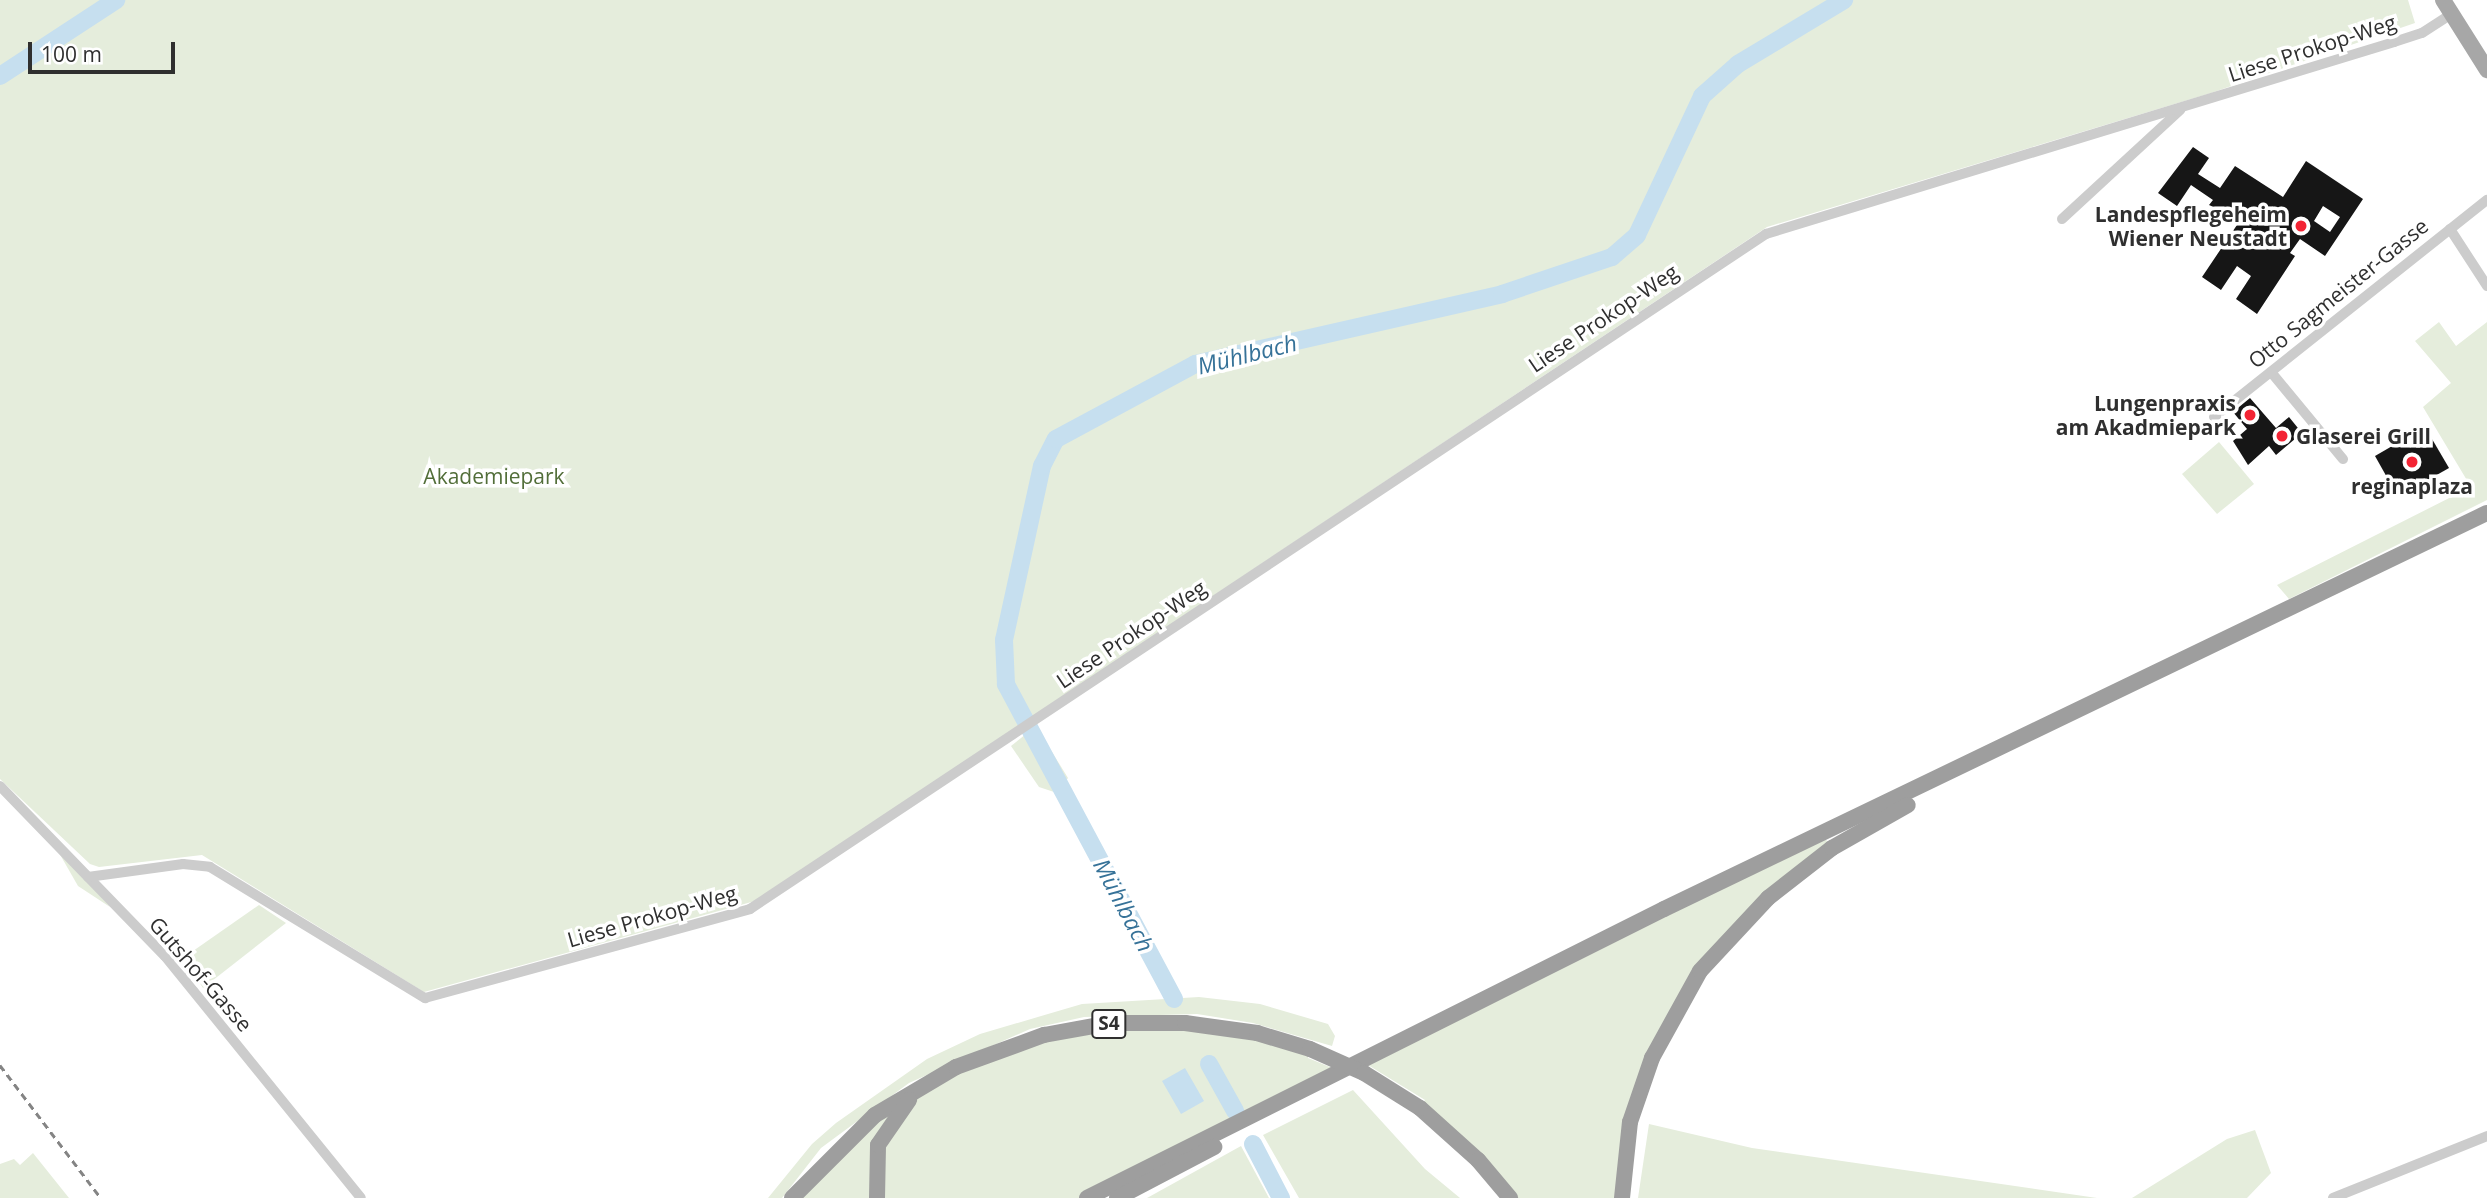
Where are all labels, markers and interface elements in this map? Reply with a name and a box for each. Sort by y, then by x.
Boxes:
street label: Liese Prokop-Weg [2225,9,2399,87]
scale bar [32,28,178,72]
text: 100 m [41,40,102,68]
place label: Landespflegeheim Wiener Neustadt [2095,201,2287,251]
street label: Otto Sagmeister-Gasse [2243,213,2433,373]
marker: Landespflegeheim Wiener Neustadt [2293,218,2309,234]
street label: Liese Prokop-Weg [1523,259,1683,377]
water label: Mühlbach [1194,328,1300,380]
place label: Lungenpraxis am Akadmiepark [2056,390,2236,440]
marker: Lungenpraxis am Akadmiepark [2242,407,2258,423]
place label: Glaserei Grill [2296,423,2431,449]
marker: Glaserei Grill [2274,428,2290,444]
marker: reginaplaza [2404,454,2420,470]
park label: Akademiepark [423,463,565,489]
place label: reginaplaza [2351,473,2473,499]
street label: Liese Prokop-Weg [1051,575,1211,693]
water label: Mühlbach [1088,854,1160,956]
street label: Liese Prokop-Weg [564,880,740,952]
street label: Gutshof-Gasse [144,912,258,1036]
road number: S4 [1090,1008,1128,1040]

